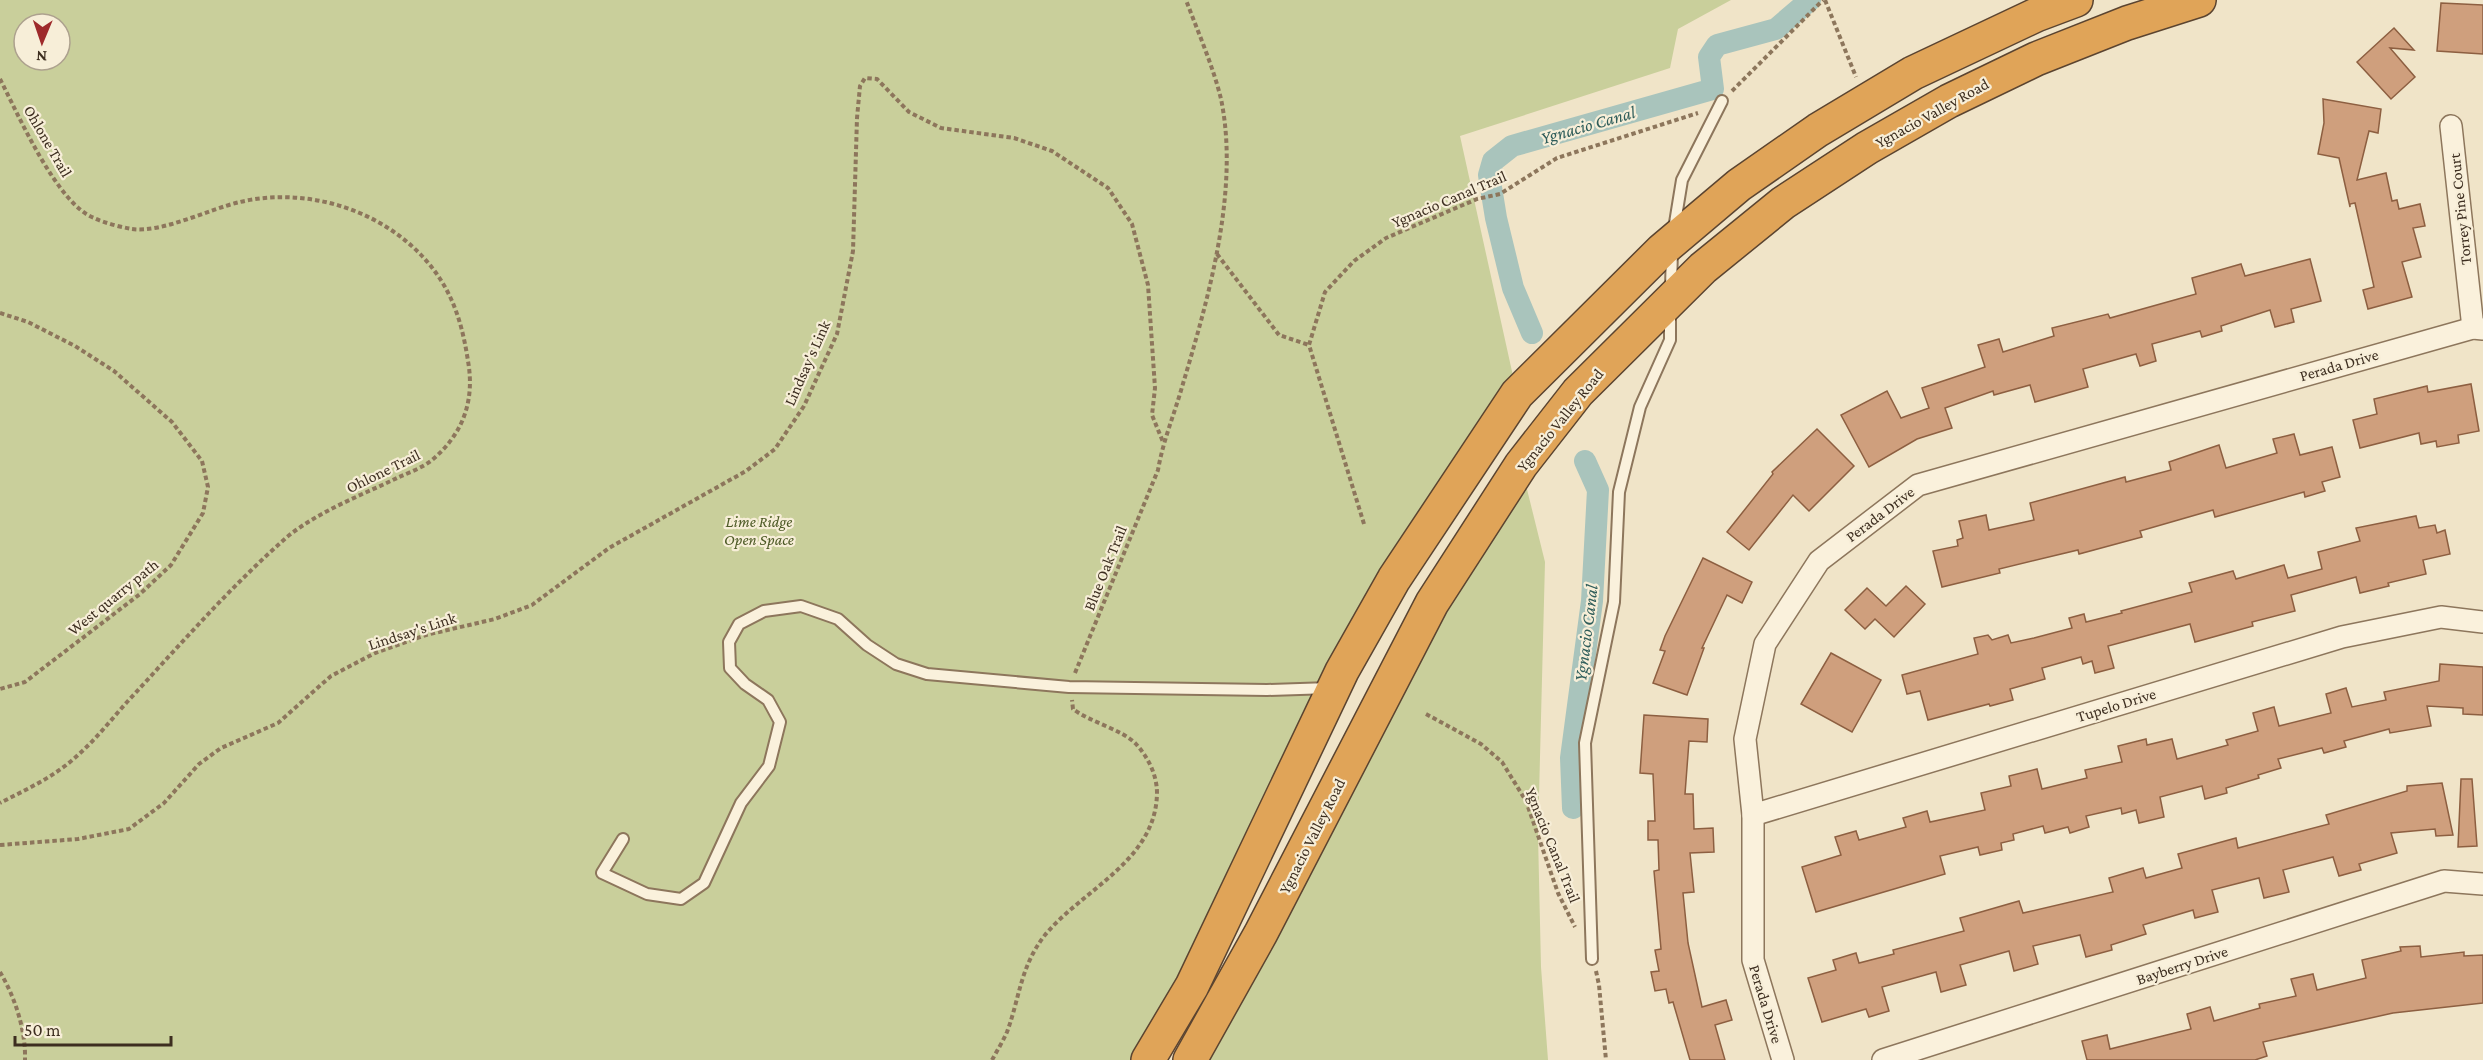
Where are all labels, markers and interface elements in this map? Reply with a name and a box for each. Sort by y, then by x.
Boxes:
north arrow [12,12,72,72]
text: N [36,48,47,65]
street label: Ygnacio Valley Road [1872,75,1993,152]
street label: Ohlone Trail [21,102,75,180]
water label: Ygnacio Canal [1539,102,1638,148]
street label: Torrey Pine Court [2446,152,2475,266]
street label: Ygnacio Canal Trail [1389,167,1509,232]
street label: Lindsay's Link [781,317,834,409]
street label: Perada Drive [2298,346,2380,384]
street label: Ygnacio Valley Road [1513,365,1608,475]
street label: Ohlone Trail [343,446,423,496]
street label: Perada Drive [1842,483,1918,545]
park label: Lime Ridge Open Space [724,513,794,549]
street label: Blue Oak Trail [1080,523,1130,613]
street label: West quarry path [64,555,162,639]
water label: Ygnacio Canal [1570,583,1602,682]
street label: Lindsay's Link [366,609,459,654]
street label: Tupelo Drive [2074,685,2158,726]
street label: Ygnacio Valley Road [1276,775,1350,897]
street label: Ygnacio Canal Trail [1521,785,1584,905]
street label: Bayberry Drive [2134,942,2230,989]
street label: Perada Drive [1746,963,1786,1045]
scale bar [15,1009,171,1047]
text: 50 m [24,1020,61,1040]

